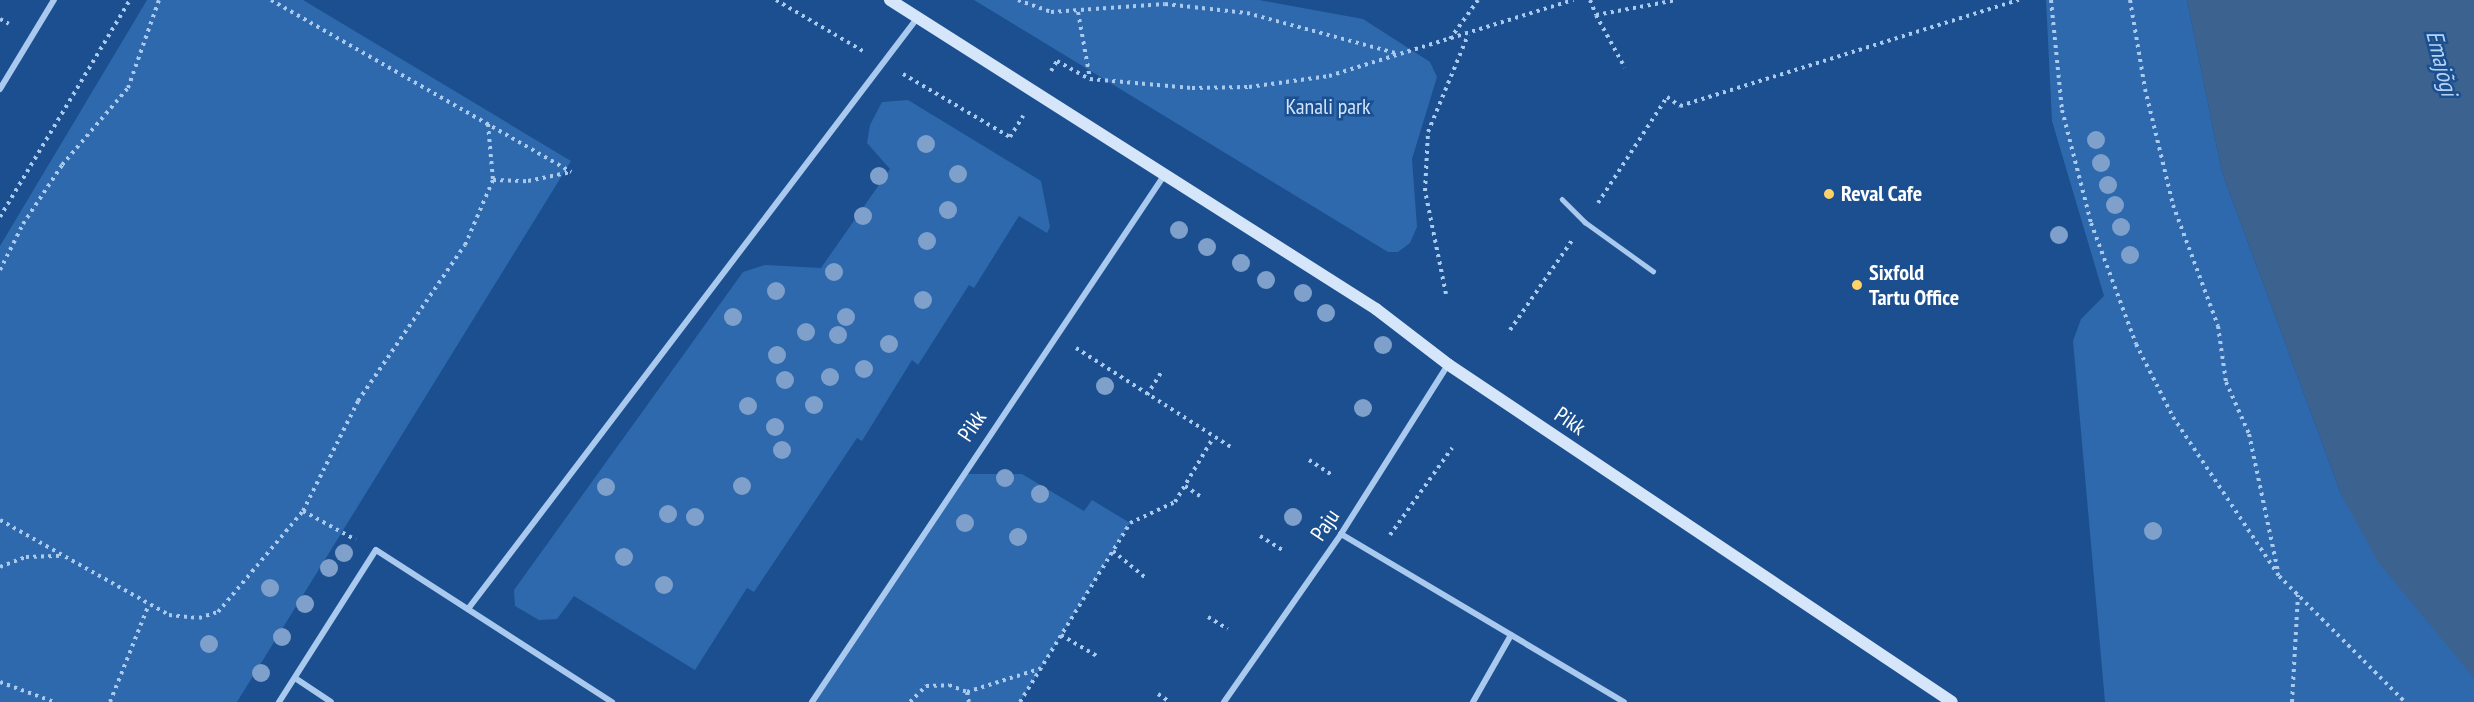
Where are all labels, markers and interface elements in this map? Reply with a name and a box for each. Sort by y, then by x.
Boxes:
water label: Emajõgi [2420,27,2464,99]
park label: Kanali park [1285,94,1371,120]
place label: Reval Cafe [1841,181,1922,207]
marker: Reval Cafe [1822,187,1836,201]
place label: Sixfold Tartu Office [1869,259,1959,310]
marker: Sixfold Tartu Office [1850,278,1864,292]
street label: Pikk [1549,401,1591,441]
street label: Pikk [952,405,992,447]
street label: Paju [1305,504,1345,546]

